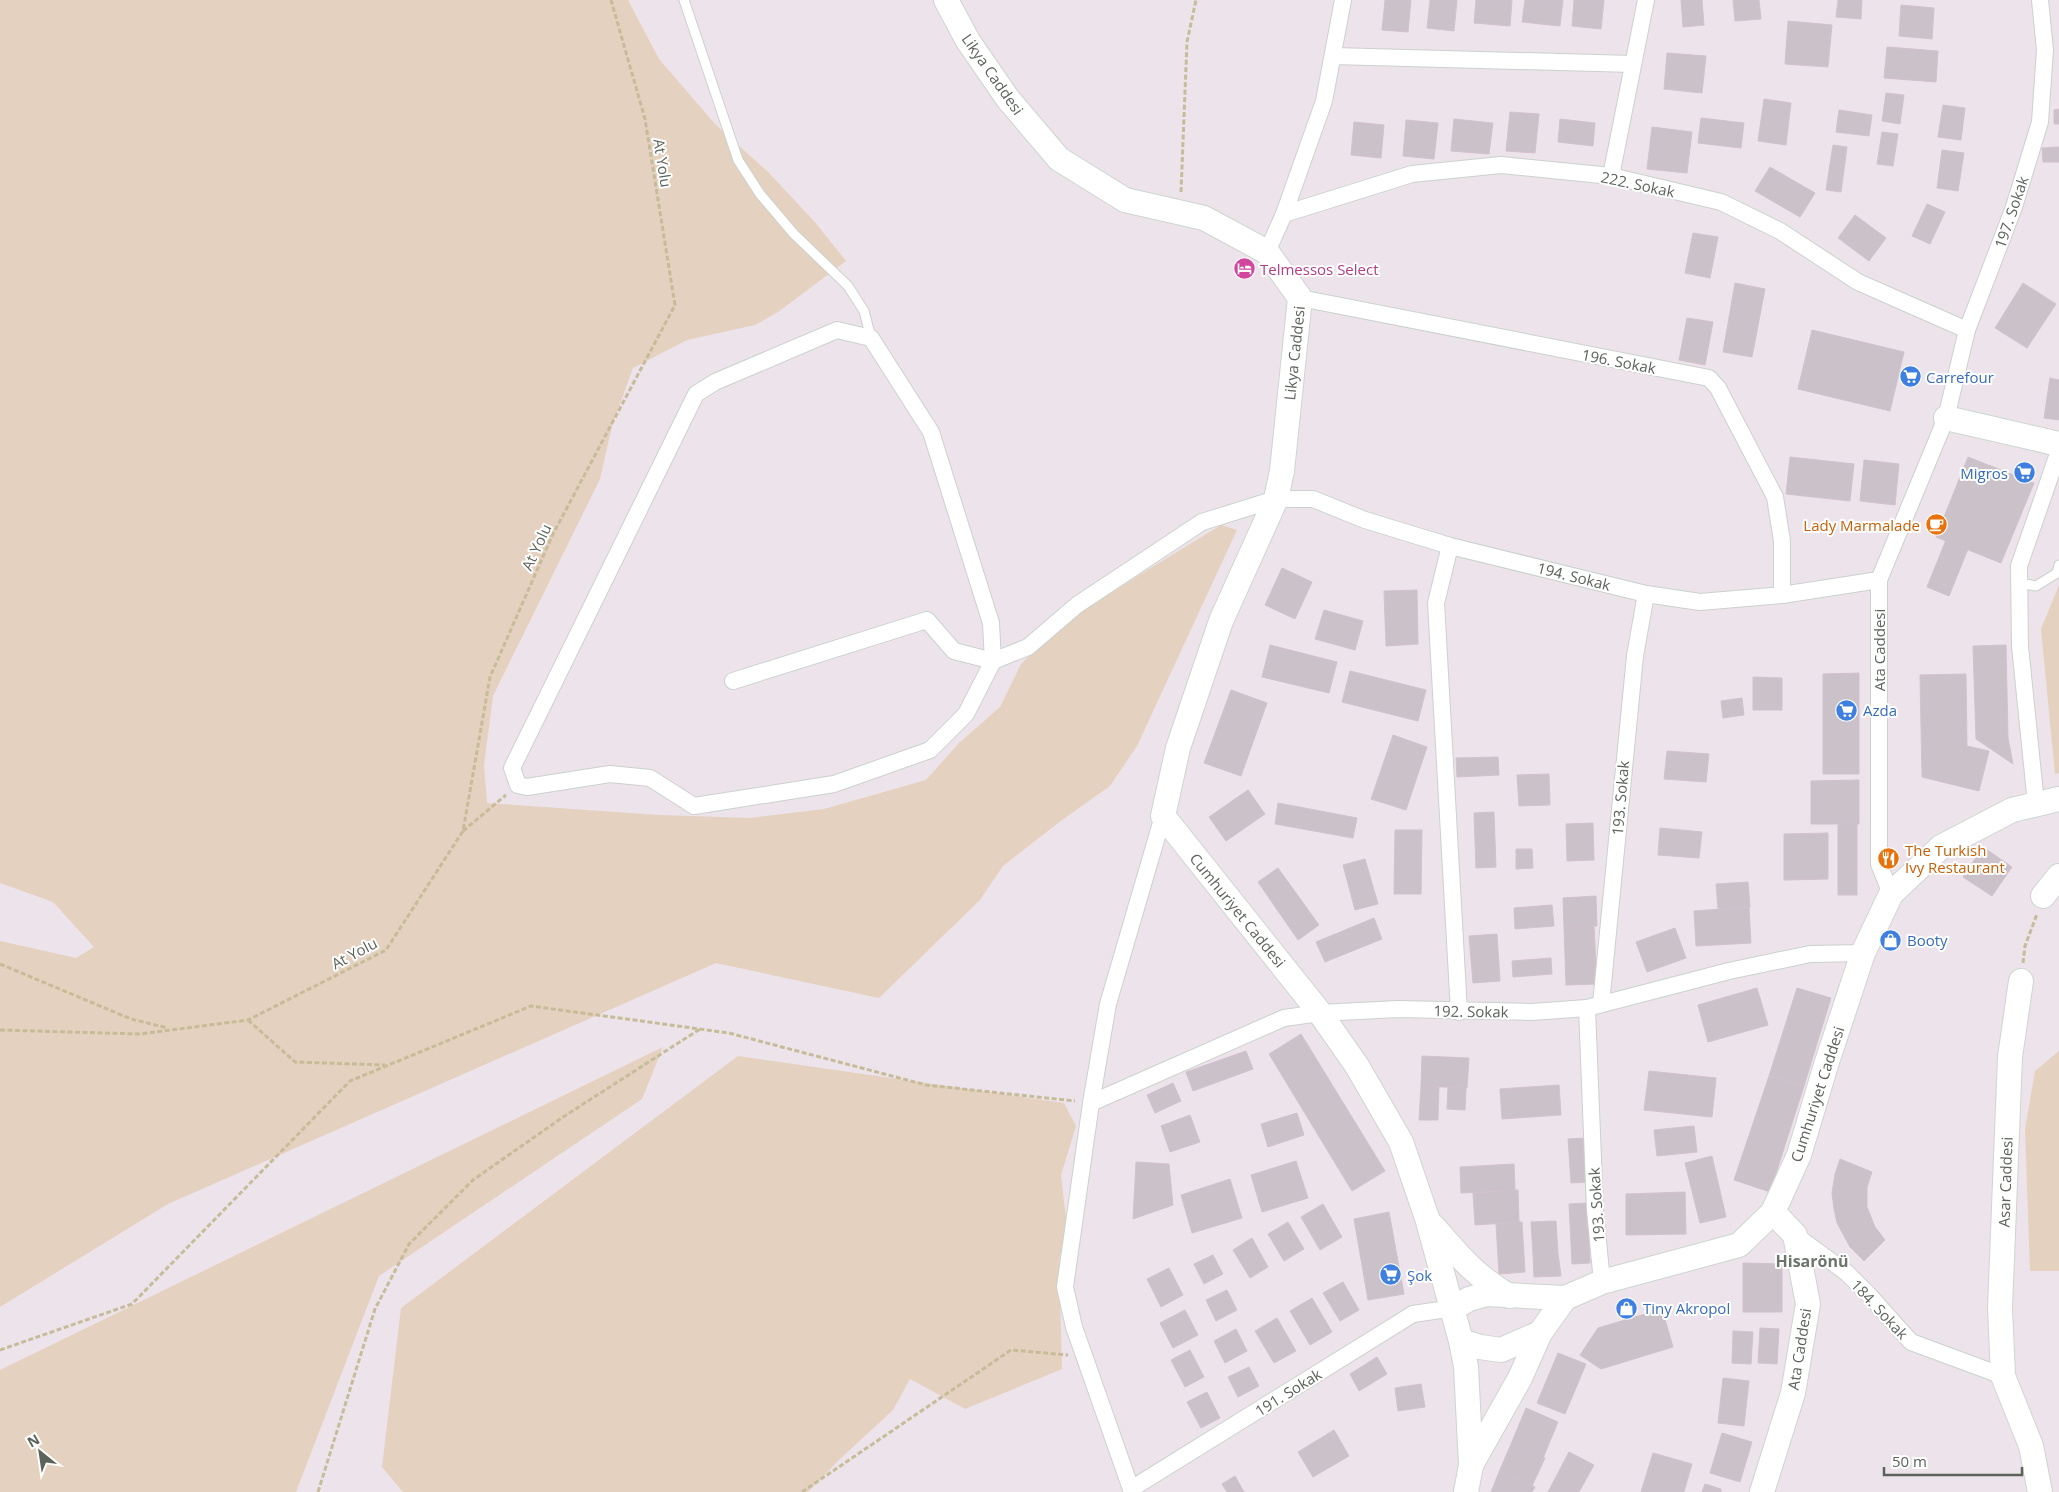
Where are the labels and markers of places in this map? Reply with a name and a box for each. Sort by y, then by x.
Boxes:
hotel icon: Telmessos Select [1232,257,1256,281]
place label: Telmessos Select [1260,259,1379,279]
supermarket icon: Carrefour [1898,365,1922,389]
place label: Carrefour [1926,367,1994,387]
supermarket icon: Migros [2012,461,2036,485]
place label: Migros [1960,463,2008,483]
cafe icon: Lady Marmalade [1924,513,1948,537]
place label: Lady Marmalade [1803,515,1920,535]
supermarket icon: Azda [1835,698,1859,722]
place label: Azda [1863,700,1897,720]
place label: The Turkish Ivy Restaurant [1905,840,2005,877]
restaurant icon: The Turkish Ivy Restaurant [1877,847,1901,871]
shop icon: Booty [1879,928,1903,952]
place label: Booty [1907,930,1948,950]
supermarket icon: Şok [1379,1263,1403,1287]
place label: Şok [1407,1265,1432,1285]
shop icon: Tiny Akropol [1615,1296,1639,1320]
place label: Tiny Akropol [1643,1298,1730,1318]

